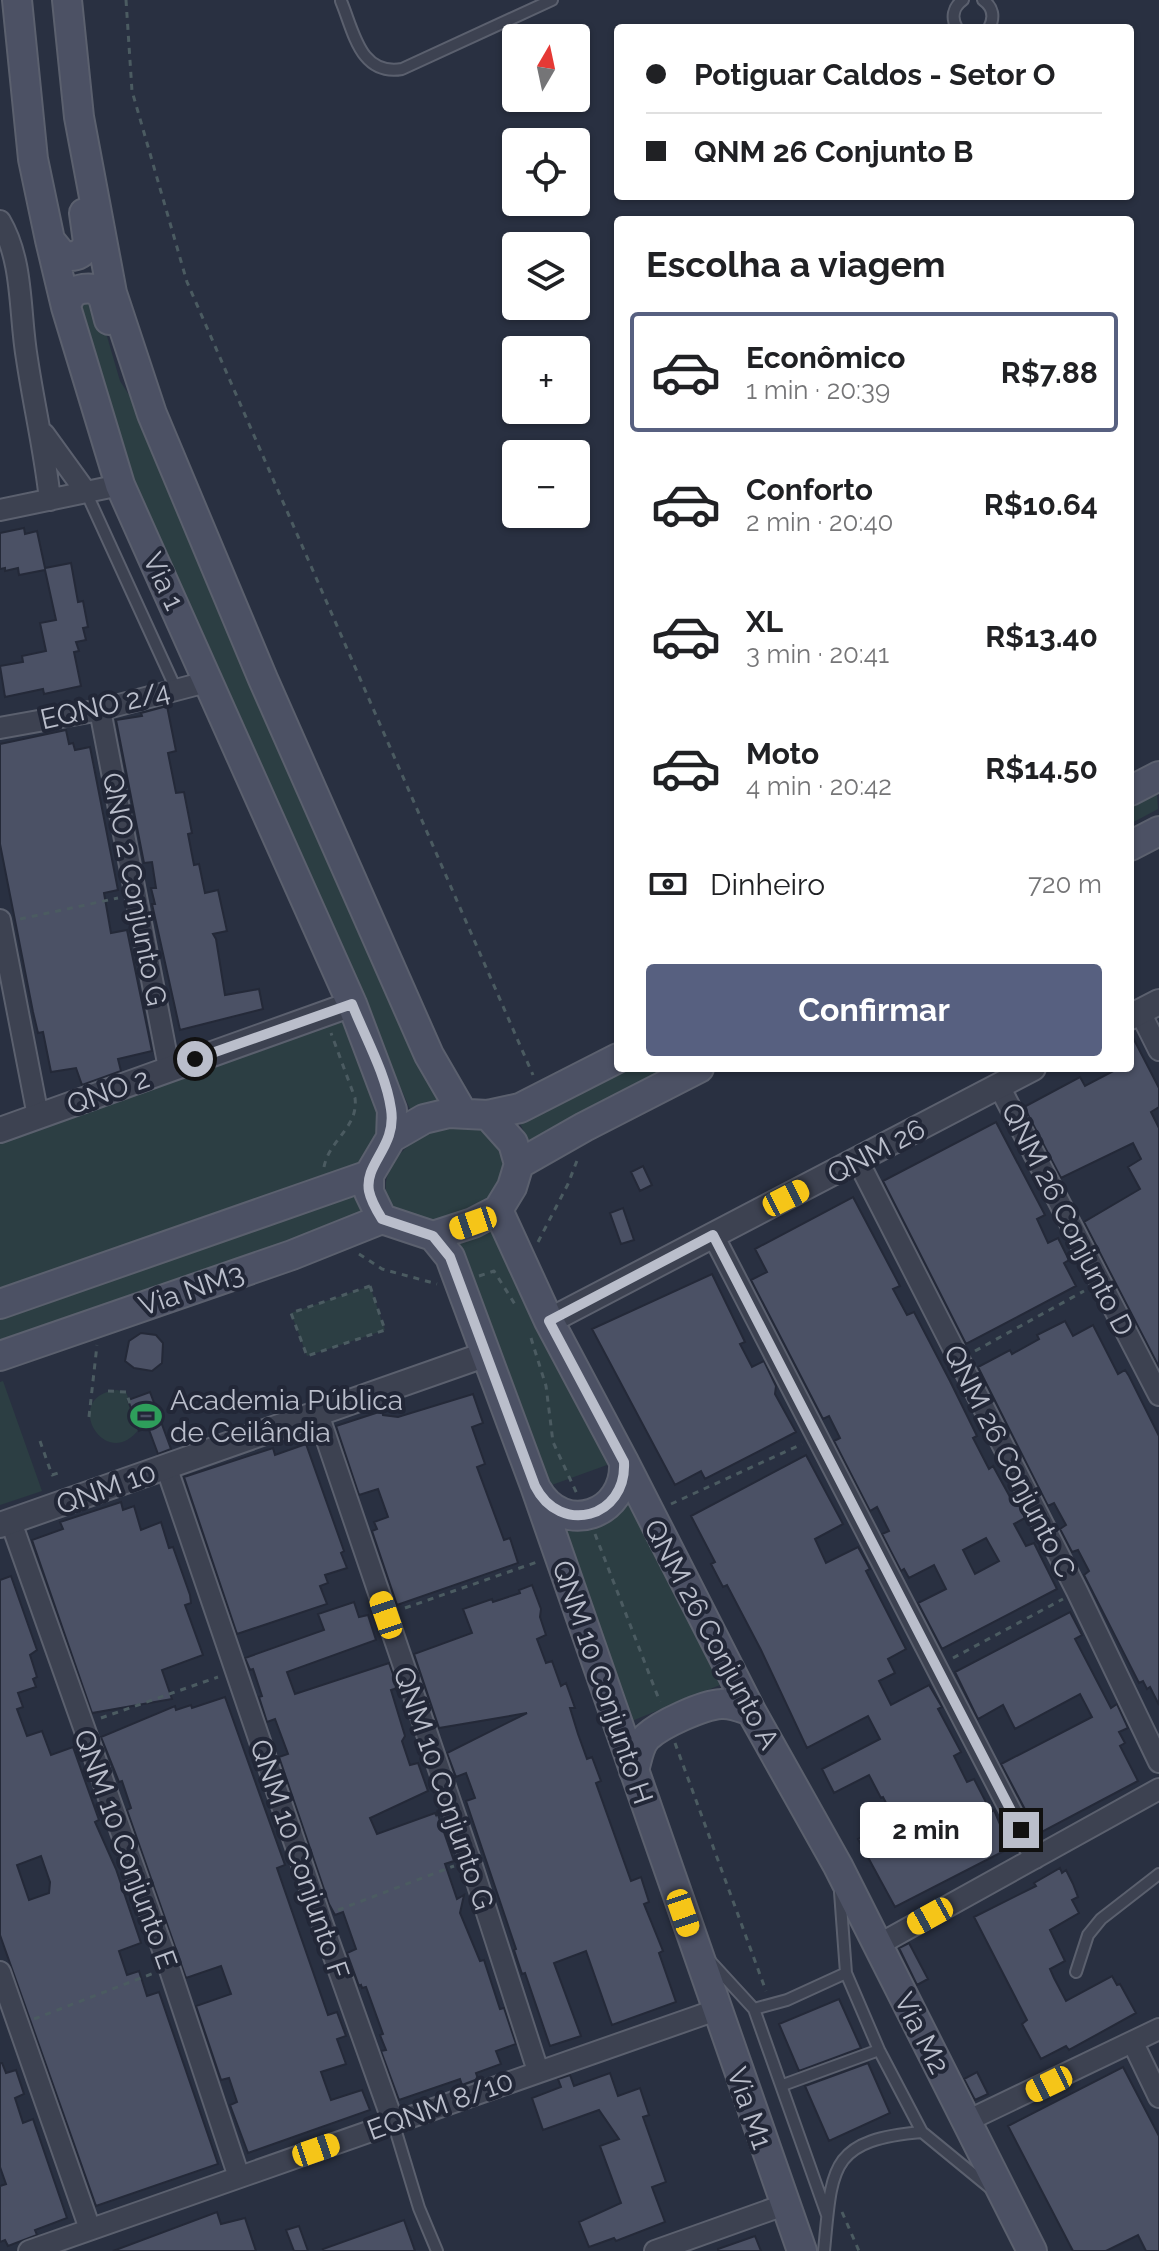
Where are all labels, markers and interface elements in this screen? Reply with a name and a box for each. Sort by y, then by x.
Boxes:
north arrow [502,24,590,112]
map controls [502,24,590,528]
text: Potiguar Caldos - Setor O [694,57,1056,92]
button: locate [502,128,590,216]
text: QNM 26 Conjunto B [694,134,973,169]
button: layers [502,232,590,320]
text: Escolha a viagem [646,243,946,285]
button: + [502,336,590,424]
icon: car [650,336,722,408]
text: Econômico [746,340,906,375]
text: R$7.88 [1001,355,1098,390]
text: 1 min · 20:39 [746,375,890,405]
button: − [502,440,590,528]
icon: car [650,468,722,540]
text: Conforto [746,472,873,507]
text: R$10.64 [984,487,1098,522]
text: 2 min · 20:40 [746,507,894,537]
street label: Via 1 [136,547,191,615]
icon: car [650,600,722,672]
text: XL [746,604,783,639]
text: R$13.40 [985,619,1098,654]
text: 3 min · 20:41 [746,639,889,669]
street label: EQNO 2/4 [37,675,173,736]
icon: car [650,732,722,804]
text: Moto [746,736,819,771]
text: R$14.50 [985,751,1098,786]
street label: QNO 2 Conjunto G [96,770,173,1008]
text: 4 min · 20:42 [746,771,892,801]
icon: cash [646,862,690,906]
text: Dinheiro [710,867,825,902]
text: 720 m [1028,869,1102,899]
button: Confirmar [646,964,1102,1056]
route start [177,1041,213,1077]
street label: QNO 2 [62,1061,154,1122]
street label: QNM 26 Conjunto D [994,1097,1141,1341]
street label: QNM 26 [822,1112,931,1191]
car [759,1176,813,1220]
car [446,1204,500,1242]
street label: Via NM3 [134,1256,248,1323]
street label: QNM 26 Conjunto C [937,1340,1082,1583]
place label: Academia Pública de Ceilândia [170,1384,403,1449]
sports icon: Academia Pública de Ceilândia [129,1399,163,1433]
street label: QNM 10 [52,1455,160,1522]
street label: QNM 26 Conjunto A [637,1514,786,1755]
street label: QNM 10 Conjunto H [545,1556,660,1808]
car [367,1588,405,1642]
street label: QNM 10 Conjunto G [386,1662,501,1914]
street label: QNM 10 Conjunto E [67,1725,184,1973]
street label: QNM 10 Conjunto F [243,1735,356,1983]
callout: 2 min [861,1802,993,1858]
route end [1003,1812,1039,1848]
text: 2 min [892,1815,960,1845]
car [664,1886,702,1940]
car [903,1894,957,1938]
street label: Via M2 [887,1987,956,2079]
street label: Via M1 [720,2063,779,2153]
car [1022,2063,1076,2105]
street label: EQNM 8/10 [363,2064,518,2147]
car [289,2131,343,2169]

